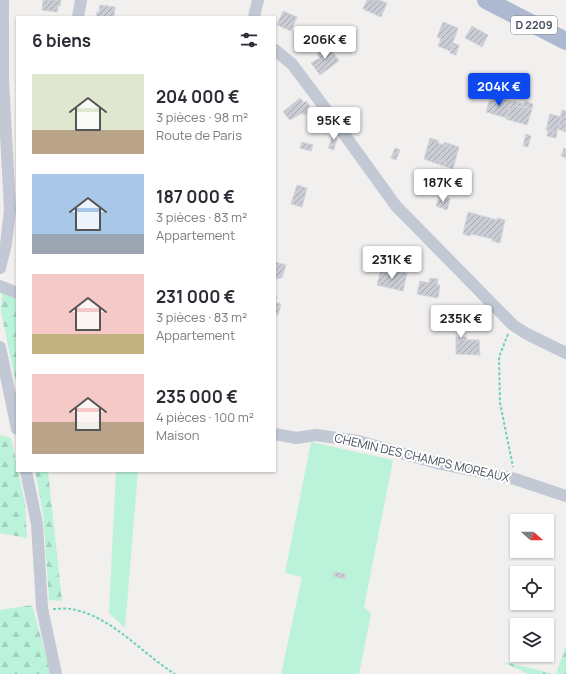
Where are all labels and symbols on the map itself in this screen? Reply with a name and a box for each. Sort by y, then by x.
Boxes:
road number: D 2209 [511,16,557,34]
pin: 206K € [292,26,358,60]
pin: 204K € [466,73,532,107]
pin: 95K € [306,107,362,141]
pin: 187K € [410,169,476,203]
pin: 231K € [359,246,425,280]
pin: 235K € [428,305,494,339]
street label: CHEMIN DES CHAMPS MOREAUX [333,429,512,486]
north arrow [510,514,554,558]

